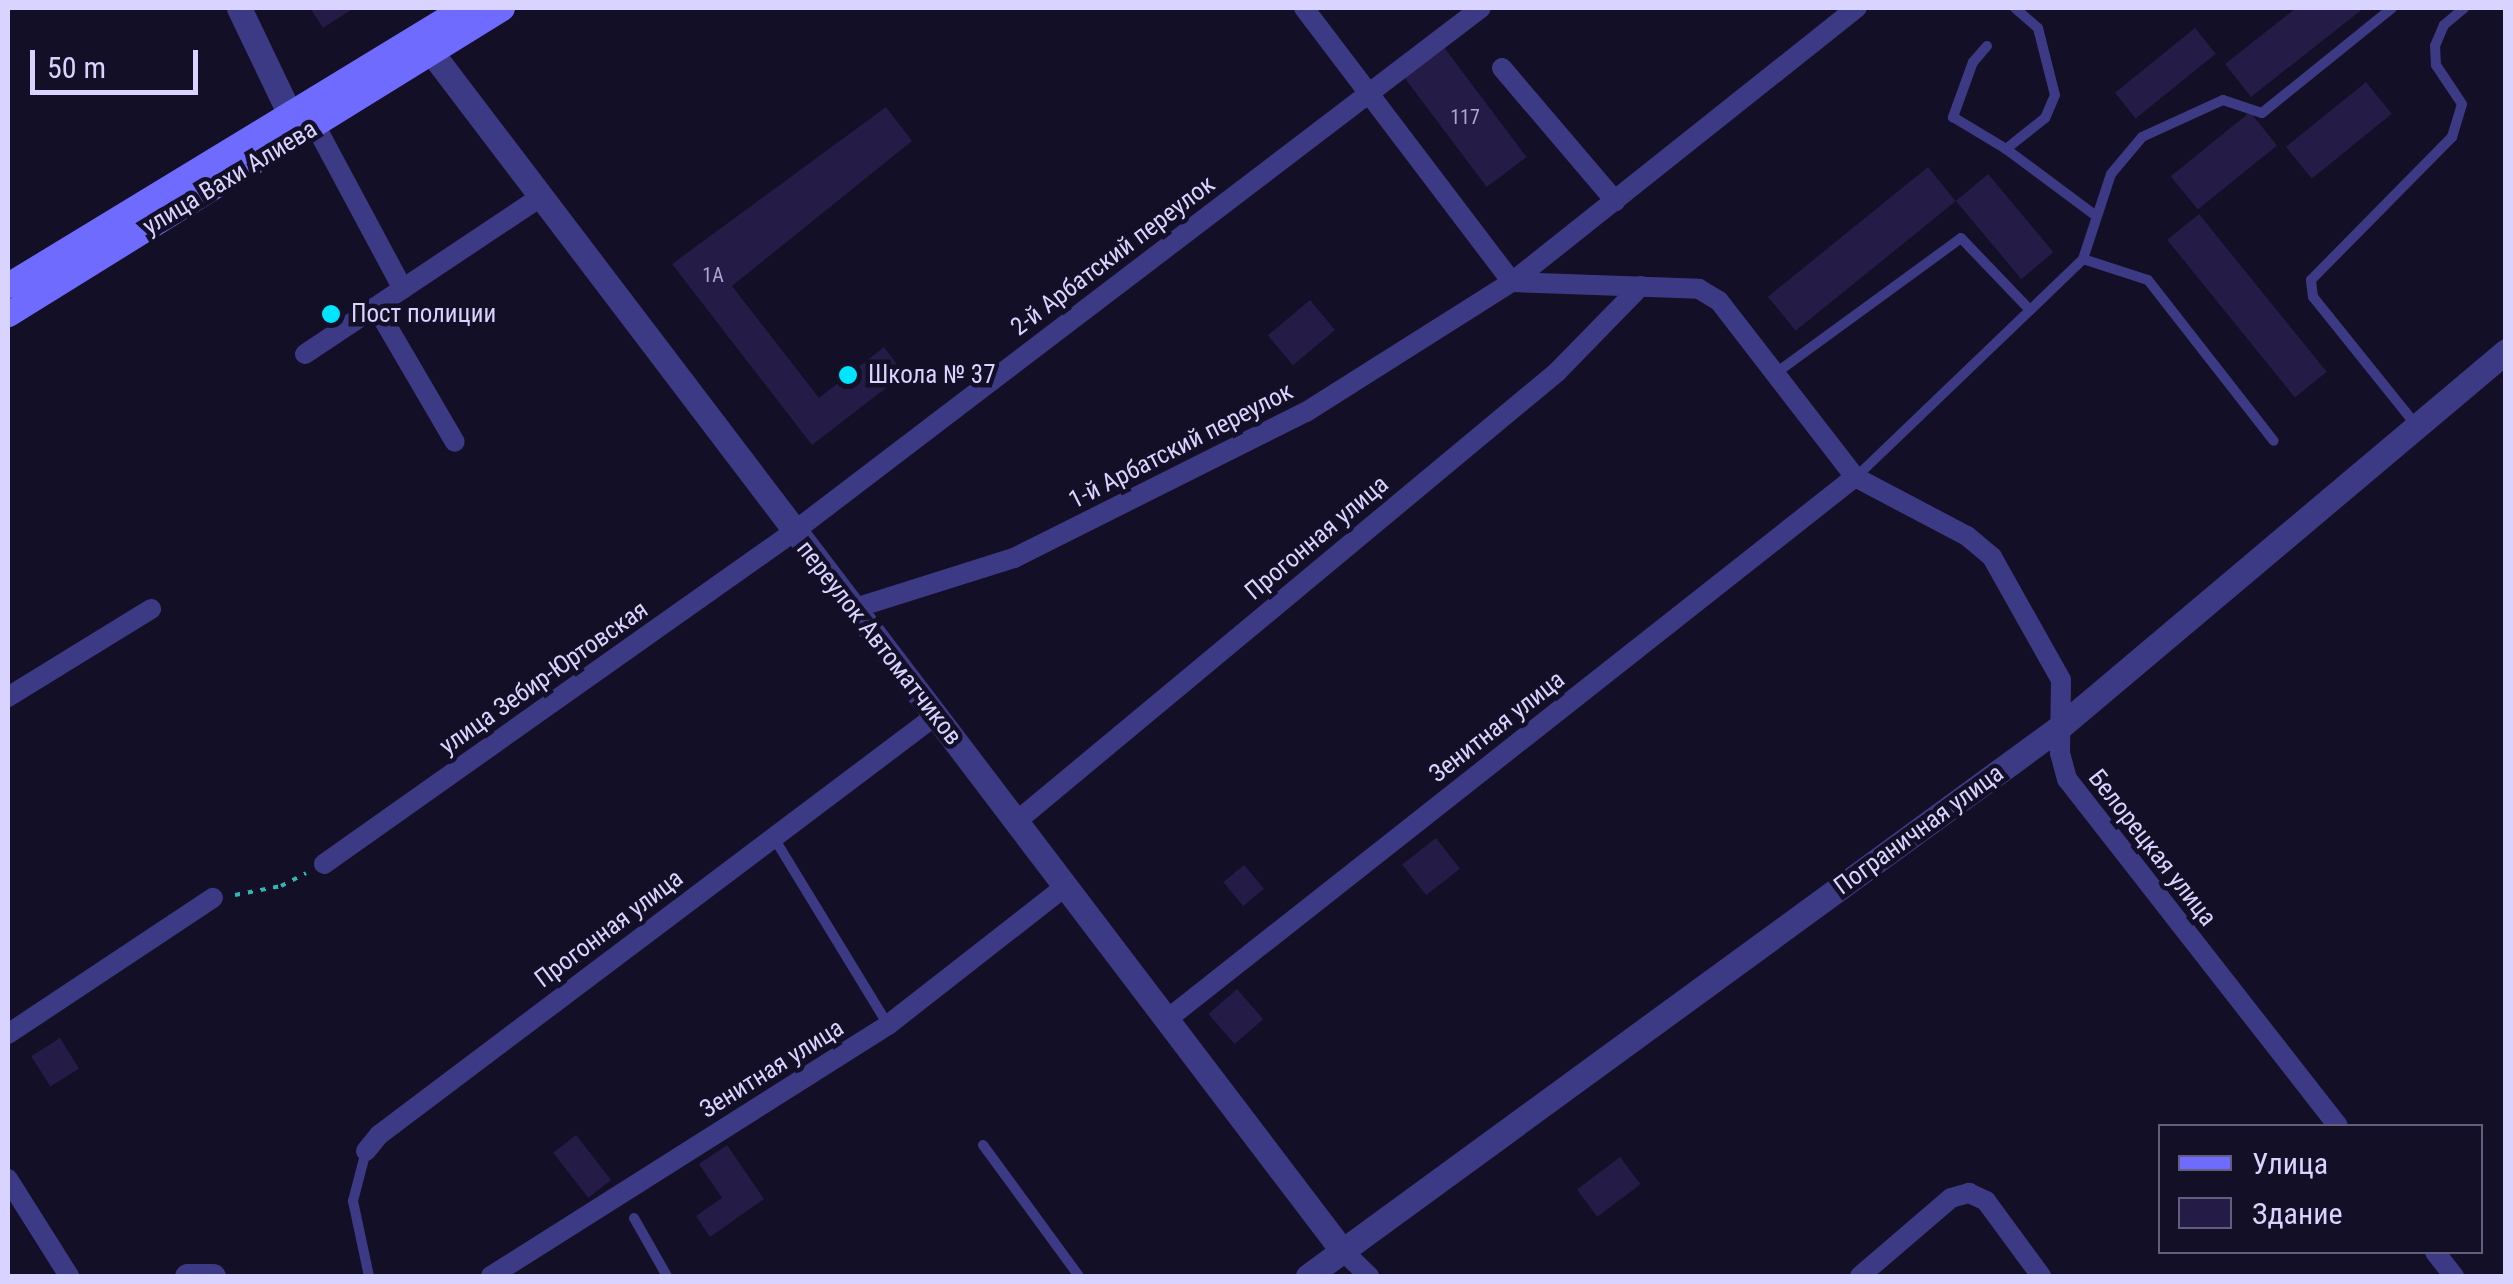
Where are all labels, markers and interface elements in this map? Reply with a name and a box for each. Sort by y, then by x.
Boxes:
scale bar [35,30,202,92]
text: 50 m [47,50,106,85]
house number: 117 [1450,105,1480,129]
street label: улица Вахи Алиева [138,114,322,242]
street label: 2-й Арбатский переулок [1005,170,1221,342]
house number: 1А [702,263,724,287]
place label: Пост полиции [351,299,496,329]
marker: Пост полиции [320,303,342,325]
place label: Школа № 37 [868,360,996,390]
marker: Школа № 37 [837,364,859,386]
street label: 1-й Арбатский переулок [1064,376,1298,516]
street label: Прогонная улица [1239,469,1395,607]
street label: переулок Автоматчиков [790,535,968,751]
street label: улица Зебир-Юртовская [434,595,654,761]
street label: Зенитная улица [1423,665,1571,789]
street label: Пограничная улица [1828,758,2010,902]
street label: Белорецкая улица [2082,764,2222,932]
street label: Прогонная улица [529,864,689,994]
street label: Зенитная улица [695,1013,849,1125]
legend [2158,1124,2483,1254]
text: Улица [2252,1146,2328,1181]
text: Здание [2252,1196,2343,1231]

